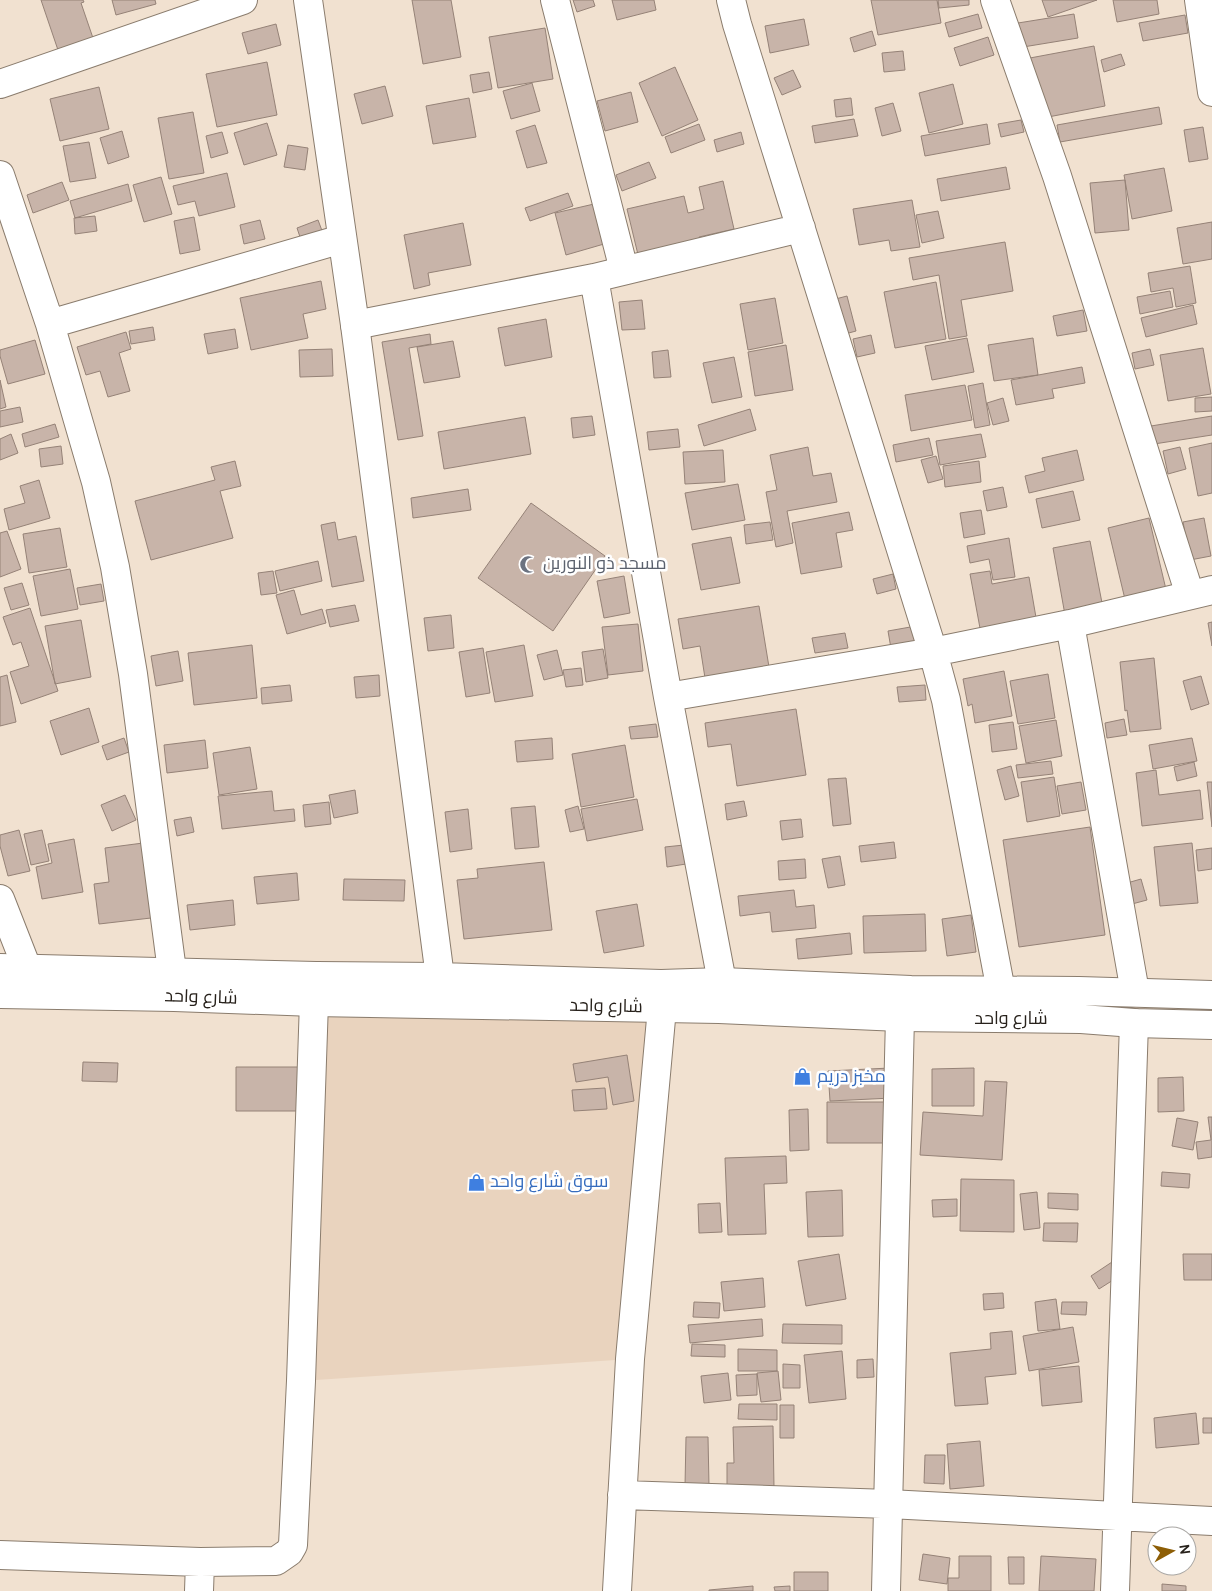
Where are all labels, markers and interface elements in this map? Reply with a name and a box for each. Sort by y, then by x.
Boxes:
place label: مسجد ذو النورين [543,553,667,576]
mosque icon: مسجد ذو النورين [519,554,539,574]
street label: شارع واحد [164,985,238,1011]
street label: شارع واحد [569,995,643,1019]
street label: شارع واحد [974,1008,1048,1031]
place label: مخبز دريم [817,1066,886,1089]
shop icon: مخبز دريم [793,1067,813,1087]
place label: سوق شارع واحد [490,1171,608,1194]
shop icon: سوق شارع واحد [466,1172,486,1192]
north arrow [1147,1526,1197,1576]
text: N [1174,1543,1193,1556]

